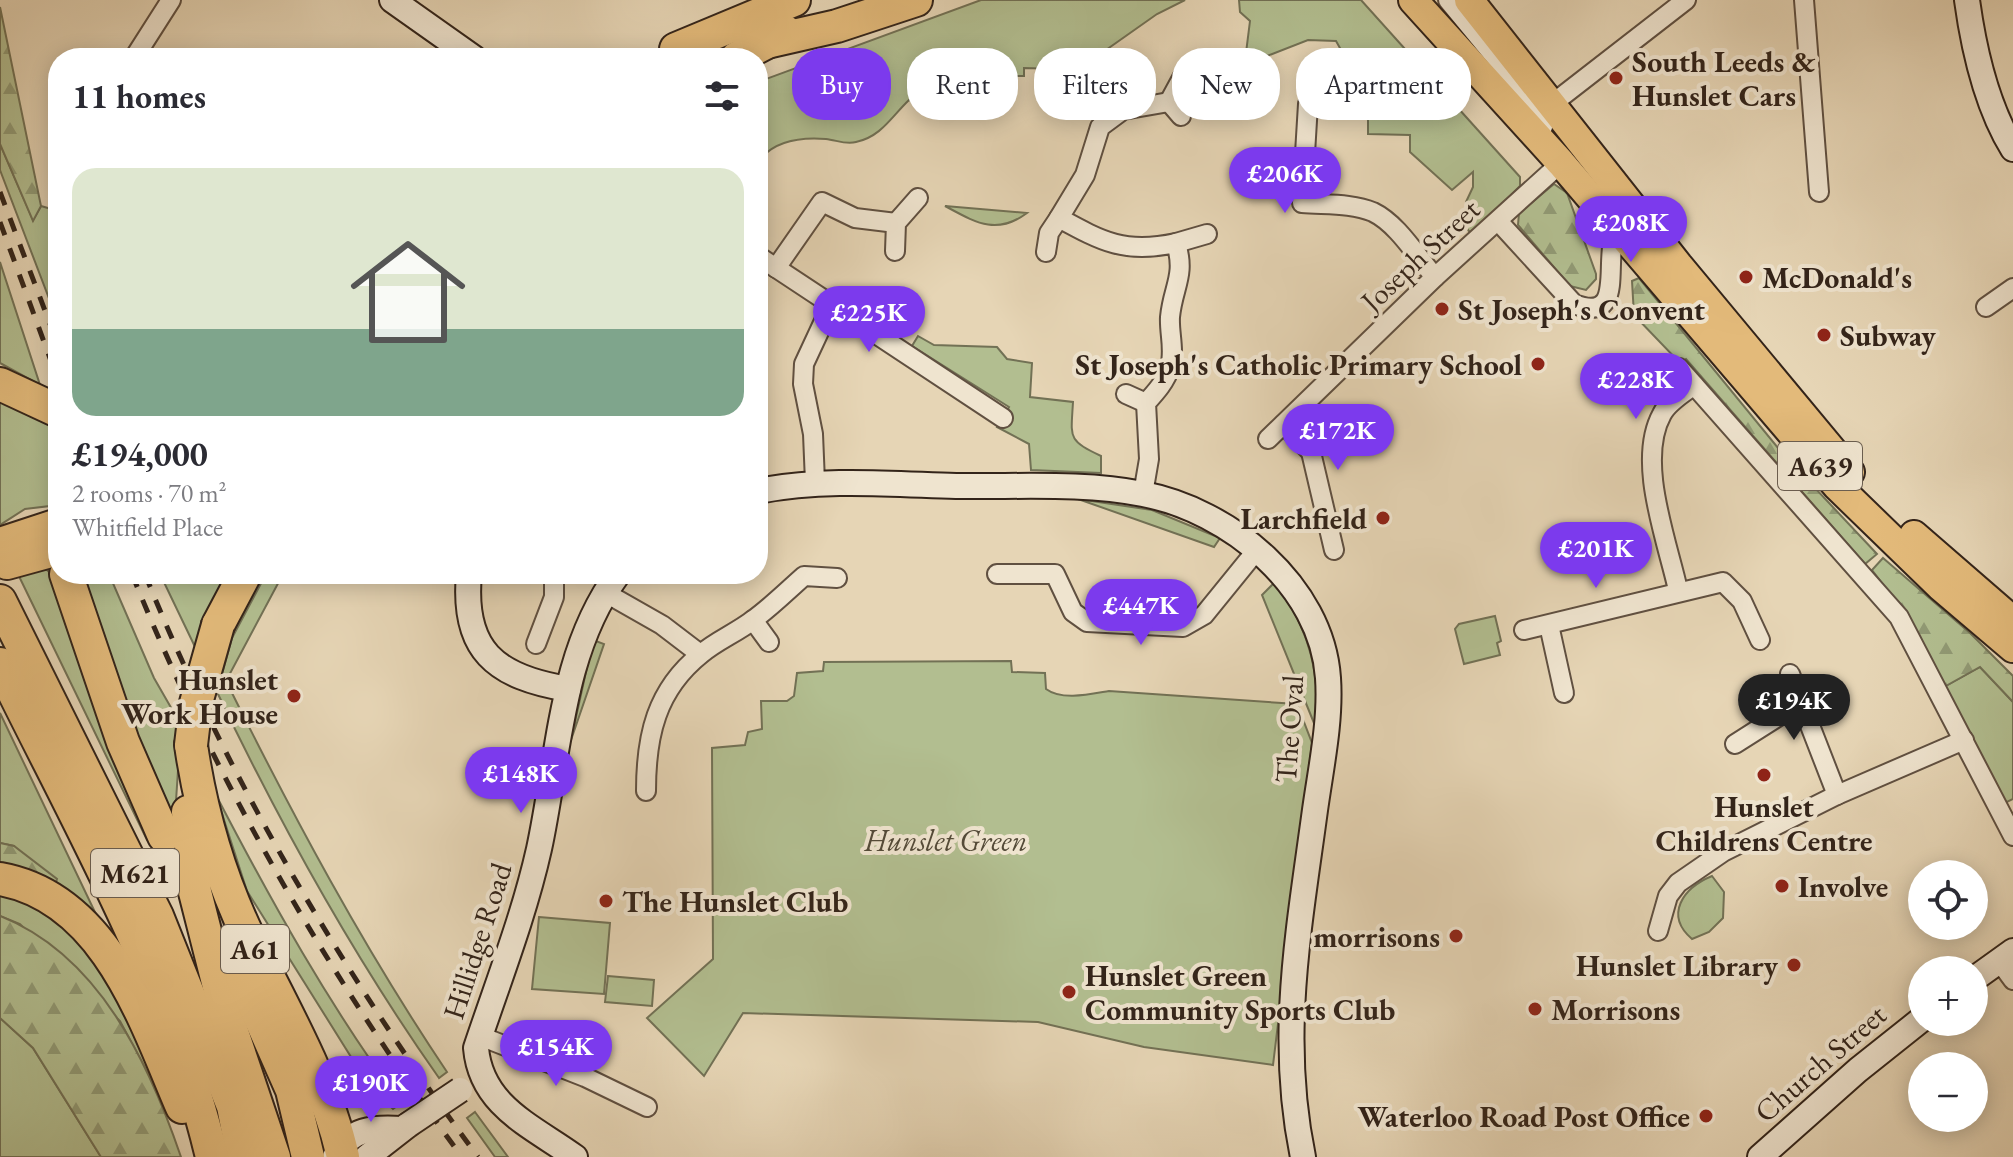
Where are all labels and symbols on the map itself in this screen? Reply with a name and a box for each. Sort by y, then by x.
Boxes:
place label: South Leeds & Hunslet Cars [1632,42,1815,115]
marker: South Leeds & Hunslet Cars [1607,69,1625,87]
pin: £206K [1229,147,1341,215]
street label: Joseph Street [1350,190,1488,322]
pin: £208K [1575,196,1687,264]
place label: McDonald's [1762,258,1912,297]
marker: McDonald's [1737,268,1755,286]
pin: £225K [813,286,925,354]
place label: St Joseph's Convent [1458,290,1706,329]
marker: St Joseph's Convent [1433,300,1451,318]
place label: Subway [1840,316,1936,355]
marker: Subway [1815,326,1833,344]
place label: St Joseph's Catholic Primary School [1075,345,1522,384]
pin: £228K [1580,353,1692,421]
marker: St Joseph's Catholic Primary School [1529,355,1547,373]
pin: £172K [1282,404,1394,472]
road number: A639 [1778,442,1862,490]
place label: Larchfield [1240,499,1367,538]
marker: Larchfield [1374,509,1392,527]
pin: £201K [1540,522,1652,590]
pin: £447K [1085,579,1197,647]
place label: Hunslet Work House [121,660,279,733]
street label: The Oval [1266,674,1312,784]
pin: £194K [1738,674,1850,742]
marker: Hunslet Work House [285,687,303,705]
pin: £148K [465,747,577,815]
marker: Hunslet Childrens Centre [1755,766,1773,784]
place label: Hunslet Childrens Centre [1655,787,1873,860]
park label: Hunslet Green [864,821,1027,860]
road number: M621 [91,849,179,897]
street label: Hillidge Road [433,857,521,1024]
place label: Involve [1798,867,1888,906]
marker: Involve [1773,877,1791,895]
place label: The Hunslet Club [622,882,848,921]
marker: The Hunslet Club [597,892,615,910]
place label: morrisons [1313,917,1440,956]
road number: A61 [221,925,289,973]
marker: morrisons [1447,927,1465,945]
place label: Hunslet Library [1576,946,1779,985]
place label: Hunslet Green Community Sports Club [1085,956,1395,1029]
marker: Hunslet Library [1785,956,1803,974]
marker: Hunslet Green Community Sports Club [1060,983,1078,1001]
place label: Morrisons [1551,990,1680,1029]
street label: Church Street [1746,995,1894,1131]
marker: Morrisons [1526,1000,1544,1018]
pin: £154K [500,1020,612,1088]
pin: £190K [315,1056,427,1124]
place label: Waterloo Road Post Office [1357,1097,1690,1136]
marker: Waterloo Road Post Office [1697,1107,1715,1125]

